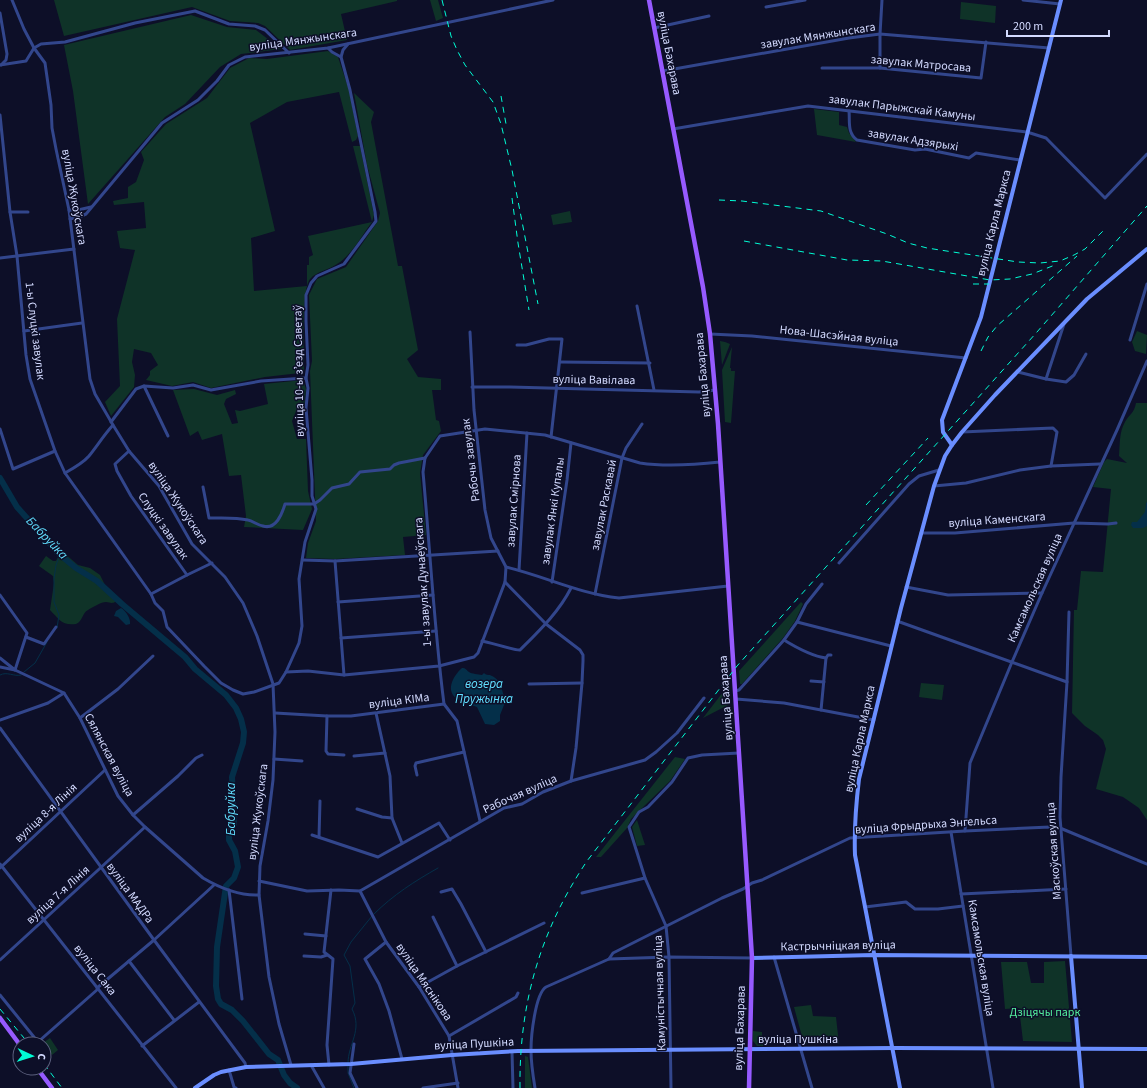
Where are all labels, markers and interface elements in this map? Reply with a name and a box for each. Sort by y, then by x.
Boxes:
street label: вуліца Бахарава [653,10,685,96]
scale bar [1007,12,1109,38]
street label: завулак Мянжынскага [759,18,877,54]
text: 200 m [1013,18,1043,35]
street label: вуліца Мянжынскага [248,24,358,56]
street label: завулак Матросава [870,51,972,77]
street label: завулак Парыжскай Камуны [828,91,976,125]
street label: завулак Адзярыхі [866,124,960,156]
street label: вуліца Жукоўскага [57,148,91,246]
street label: вуліца Карла Маркса [973,168,1015,278]
street label: 1-ы Слуцкі завулак [21,281,49,381]
street label: вуліца 10-ы зʼезд Саветаў [289,304,309,437]
street label: Нова-Шасэйная вуліца [779,321,899,351]
street label: вуліца Бахарава [691,332,715,418]
street label: вуліца Вавілава [552,371,636,389]
street label: Рабочы завулак [457,418,485,502]
street label: завулак Смірнова [502,454,526,548]
street label: завулак Янкі Купалы [537,456,569,566]
street label: вуліца Жукоўскага [144,458,212,548]
street label: завулак Раскавай [587,458,621,552]
street label: Слуцкі завулак [134,489,192,563]
street label: вуліца Каменскага [948,508,1046,532]
water label: Бабруйка [22,513,72,563]
street label: 1-ы завулак Дунаеўскага [410,517,436,647]
street label: Камсамольская вуліца [1003,531,1067,645]
street label: вуліца Бахарава [715,655,737,741]
water label: возера Пружынка [455,675,513,708]
street label: вуліца Карла Маркса [840,684,880,794]
street label: вуліца КІМа [368,689,430,713]
street label: Сялянская вуліца [80,710,138,800]
street label: вуліца Жукоўскага [244,763,272,861]
street label: Рабочая вуліца [480,770,560,818]
street label: вуліца 8-я Лінія [11,779,81,847]
water label: Бабруйка [222,782,240,836]
street label: Маскоўская вуліца [1042,802,1066,900]
street label: вуліца Фрыдрыха Энгельса [854,812,998,838]
street label: вуліца МАДРа [102,859,158,927]
street label: вуліца 7-я Лінія [22,862,94,928]
street label: Камсамольская вуліца [963,898,999,1018]
street label: Камуністычная вуліца [649,935,671,1051]
street label: Кастрычніцкая вуліца [780,936,896,956]
street label: вуліца Мяснікова [392,940,456,1024]
street label: вуліца Сака [70,941,120,999]
street label: вуліца Бахарава [730,985,750,1071]
park label: Дзіцячы парк [1010,1004,1080,1021]
street label: вуліца Пушкіна [758,1031,838,1048]
street label: вуліца Пушкіна [434,1033,514,1055]
north arrow [12,1036,52,1076]
text: С [34,1053,49,1061]

